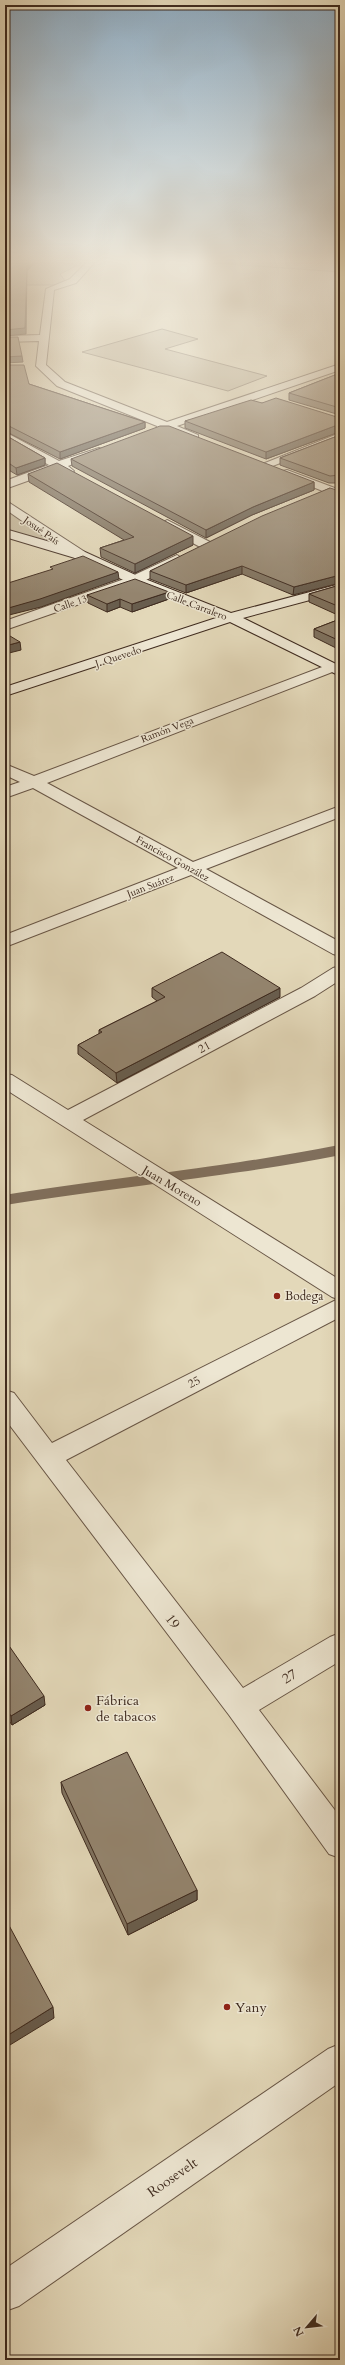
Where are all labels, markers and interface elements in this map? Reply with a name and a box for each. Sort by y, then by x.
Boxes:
street label: Josué País [19,512,62,548]
street label: Calle Carralero [164,588,230,624]
street label: Calle 13 [52,592,89,616]
street label: J. Quevedo [92,643,144,672]
street label: Ramón Vega [139,713,196,746]
street label: Francisco González [133,833,212,885]
street label: Juan Suárez [123,870,176,902]
street label: 21 [195,1037,213,1057]
street label: Juan Moreno [138,1161,205,1210]
place label: Bodega [285,1288,324,1304]
marker: Bodega [272,1291,282,1301]
street label: 25 [185,1372,203,1392]
street label: 19 [161,1610,185,1633]
street label: 27 [278,1665,300,1688]
place label: Fábrica de tabacos [96,1691,157,1726]
marker: Fábrica de tabacos [83,1703,93,1713]
place label: Yany [235,1998,267,2017]
marker: Yany [222,2002,232,2012]
street label: Roosevelt [143,2153,202,2202]
north arrow [287,2307,327,2347]
text: N [290,2323,307,2339]

